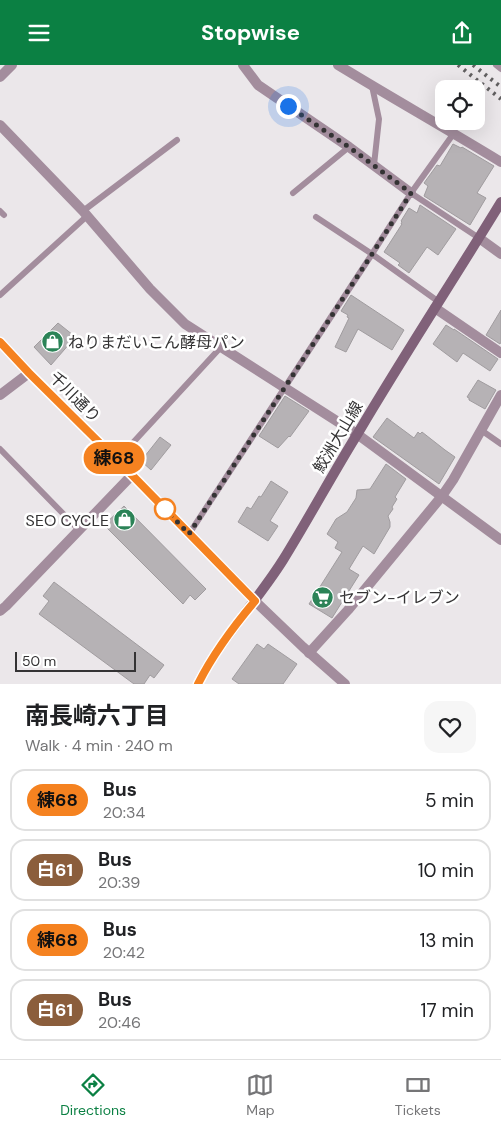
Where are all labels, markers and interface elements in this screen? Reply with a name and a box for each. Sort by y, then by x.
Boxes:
text: Stopwise [201,18,300,47]
icon: menu [25,19,53,47]
icon: share [448,19,476,47]
map controls [435,80,485,130]
button: locate [435,80,485,130]
your location [276,94,301,119]
shop icon: ねりまだいこん酵母パン [40,330,64,354]
place label: ねりまだいこん酵母パン [68,332,245,353]
street label: 千川通り [45,367,105,427]
street label: 鮫洲大山線 [308,397,368,477]
line badge: 練68 [85,442,143,474]
text: 練68 [94,446,134,470]
unlabelled marker [154,498,176,520]
shop icon: SEO CYCLE [113,508,137,532]
place label: SEO CYCLE [26,510,109,531]
supermarket icon: セブン-イレブン [311,585,335,609]
place label: セブン-イレブン [339,587,460,608]
scale bar [15,649,136,672]
text: 50 m [22,652,56,670]
text: 南長崎六丁目 [25,700,169,731]
button: heart [424,701,476,753]
text: Walk · 4 min · 240 m [25,735,173,756]
text: Bus [103,777,137,802]
text: 練68 [37,788,78,812]
text: 5 min [425,788,474,813]
text: 20:34 [103,802,145,823]
text: Bus [98,847,132,872]
text: 白61 [37,858,73,882]
text: 10 min [418,858,474,883]
text: 20:39 [98,872,140,893]
text: Bus [103,917,137,942]
text: 練68 [37,928,78,952]
text: 13 min [419,928,474,953]
text: 20:42 [103,942,145,963]
text: Bus [98,987,132,1012]
text: 白61 [37,998,73,1022]
text: 17 min [420,998,474,1023]
text: 20:46 [98,1012,141,1033]
tab: Directions [60,1071,126,1119]
tab: Map [246,1071,275,1119]
tab: Tickets [395,1071,441,1119]

